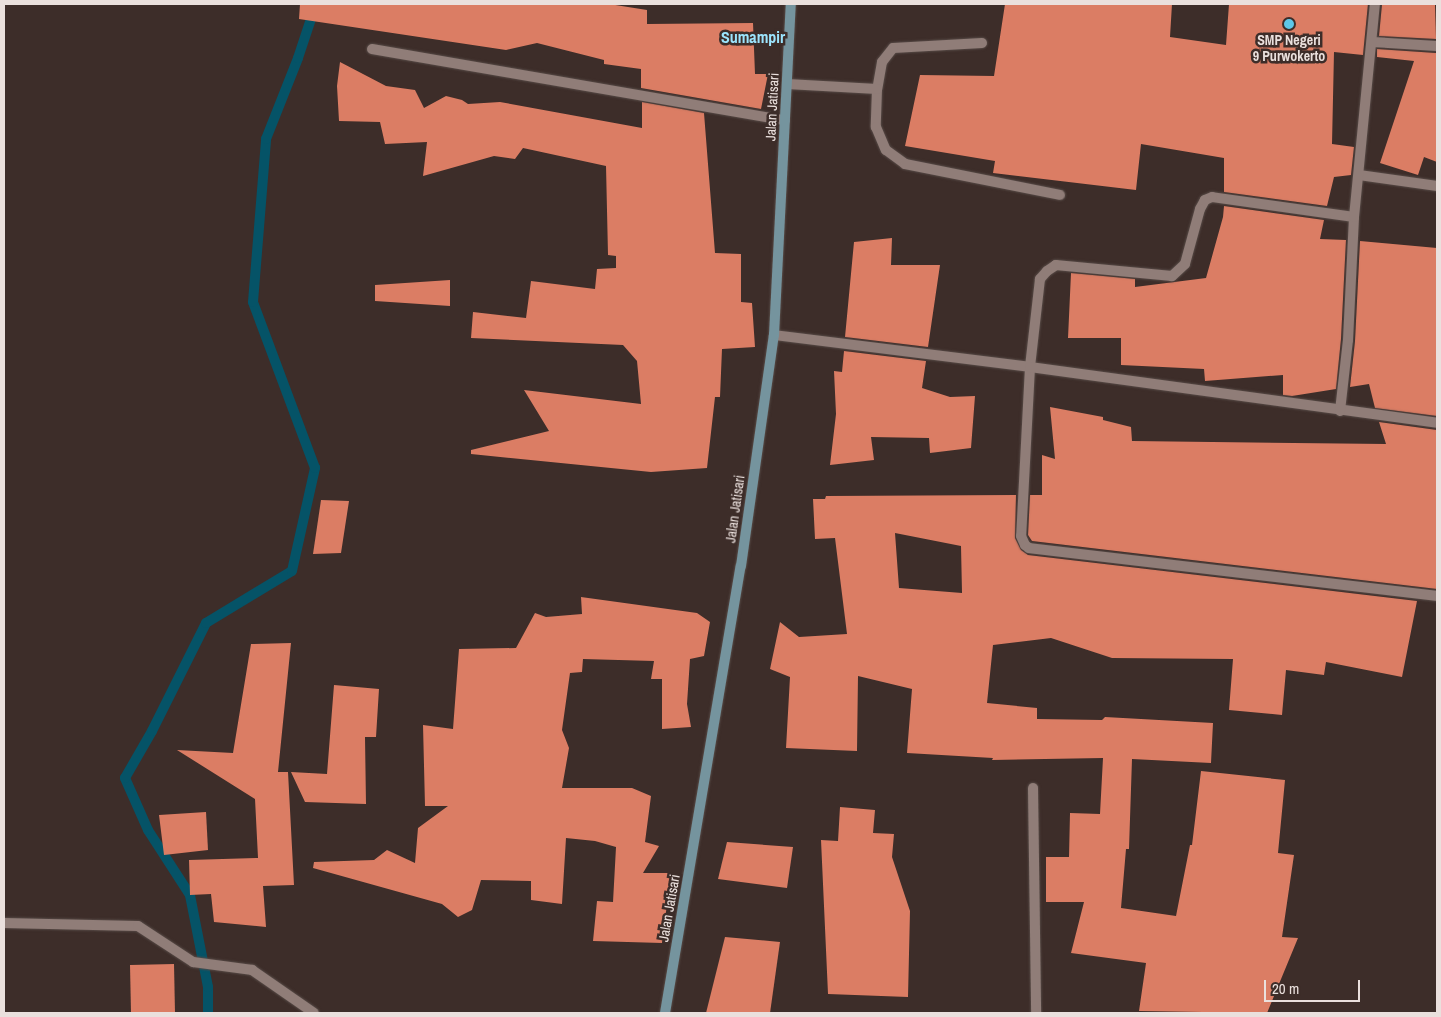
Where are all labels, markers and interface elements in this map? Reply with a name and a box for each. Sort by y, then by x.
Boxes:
marker: SMP Negeri 9 Purwokerto [1283,18,1295,30]
district label: Sumampir [721,27,785,47]
place label: SMP Negeri 9 Purwokerto [1253,32,1325,64]
street label: Jalan Jatisari [762,72,782,142]
street label: Jalan Jatisari [722,474,748,544]
street label: Jalan Jatisari [655,873,683,943]
scale bar [1266,970,1362,1002]
text: 20 m [1272,978,1299,999]

